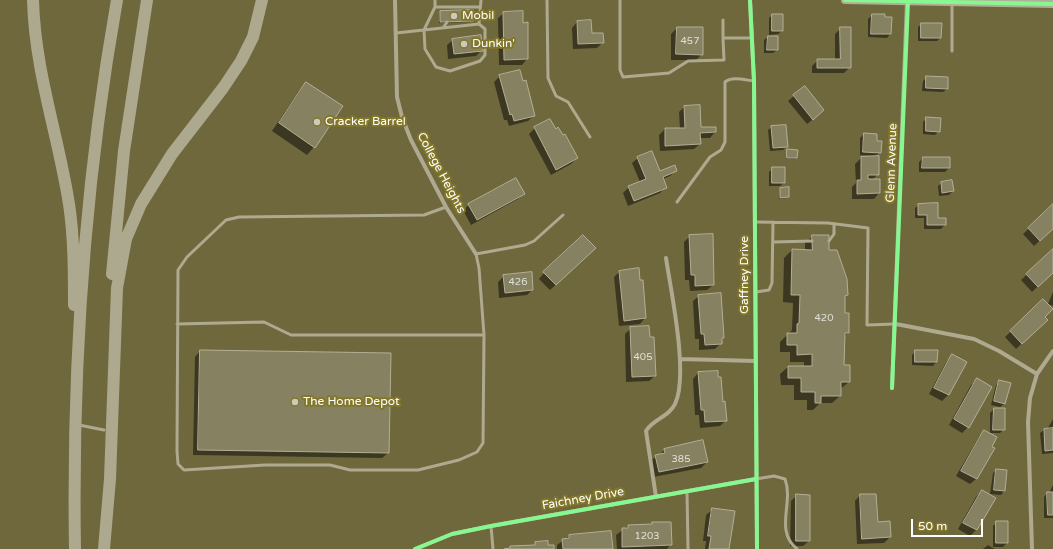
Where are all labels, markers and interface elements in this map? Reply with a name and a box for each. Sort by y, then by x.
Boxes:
place label: Mobil [462,9,494,23]
marker: Mobil [449,11,459,21]
house number: 457 [681,35,699,47]
place label: Dunkin' [472,37,515,51]
marker: Dunkin' [459,39,469,49]
place label: Cracker Barrel [325,115,406,129]
marker: Cracker Barrel [312,117,322,127]
street label: Glenn Avenue [883,123,901,203]
street label: College Heights [414,130,468,216]
street label: Gaffney Drive [738,236,752,314]
house number: 426 [509,276,527,288]
house number: 420 [815,312,833,324]
house number: 405 [634,351,652,363]
place label: The Home Depot [303,395,400,409]
marker: The Home Depot [290,397,300,407]
house number: 385 [672,453,690,465]
street label: Faichney Drive [541,485,625,513]
scale bar [913,511,985,537]
text: 50 m [918,519,947,533]
house number: 1203 [634,530,660,542]

